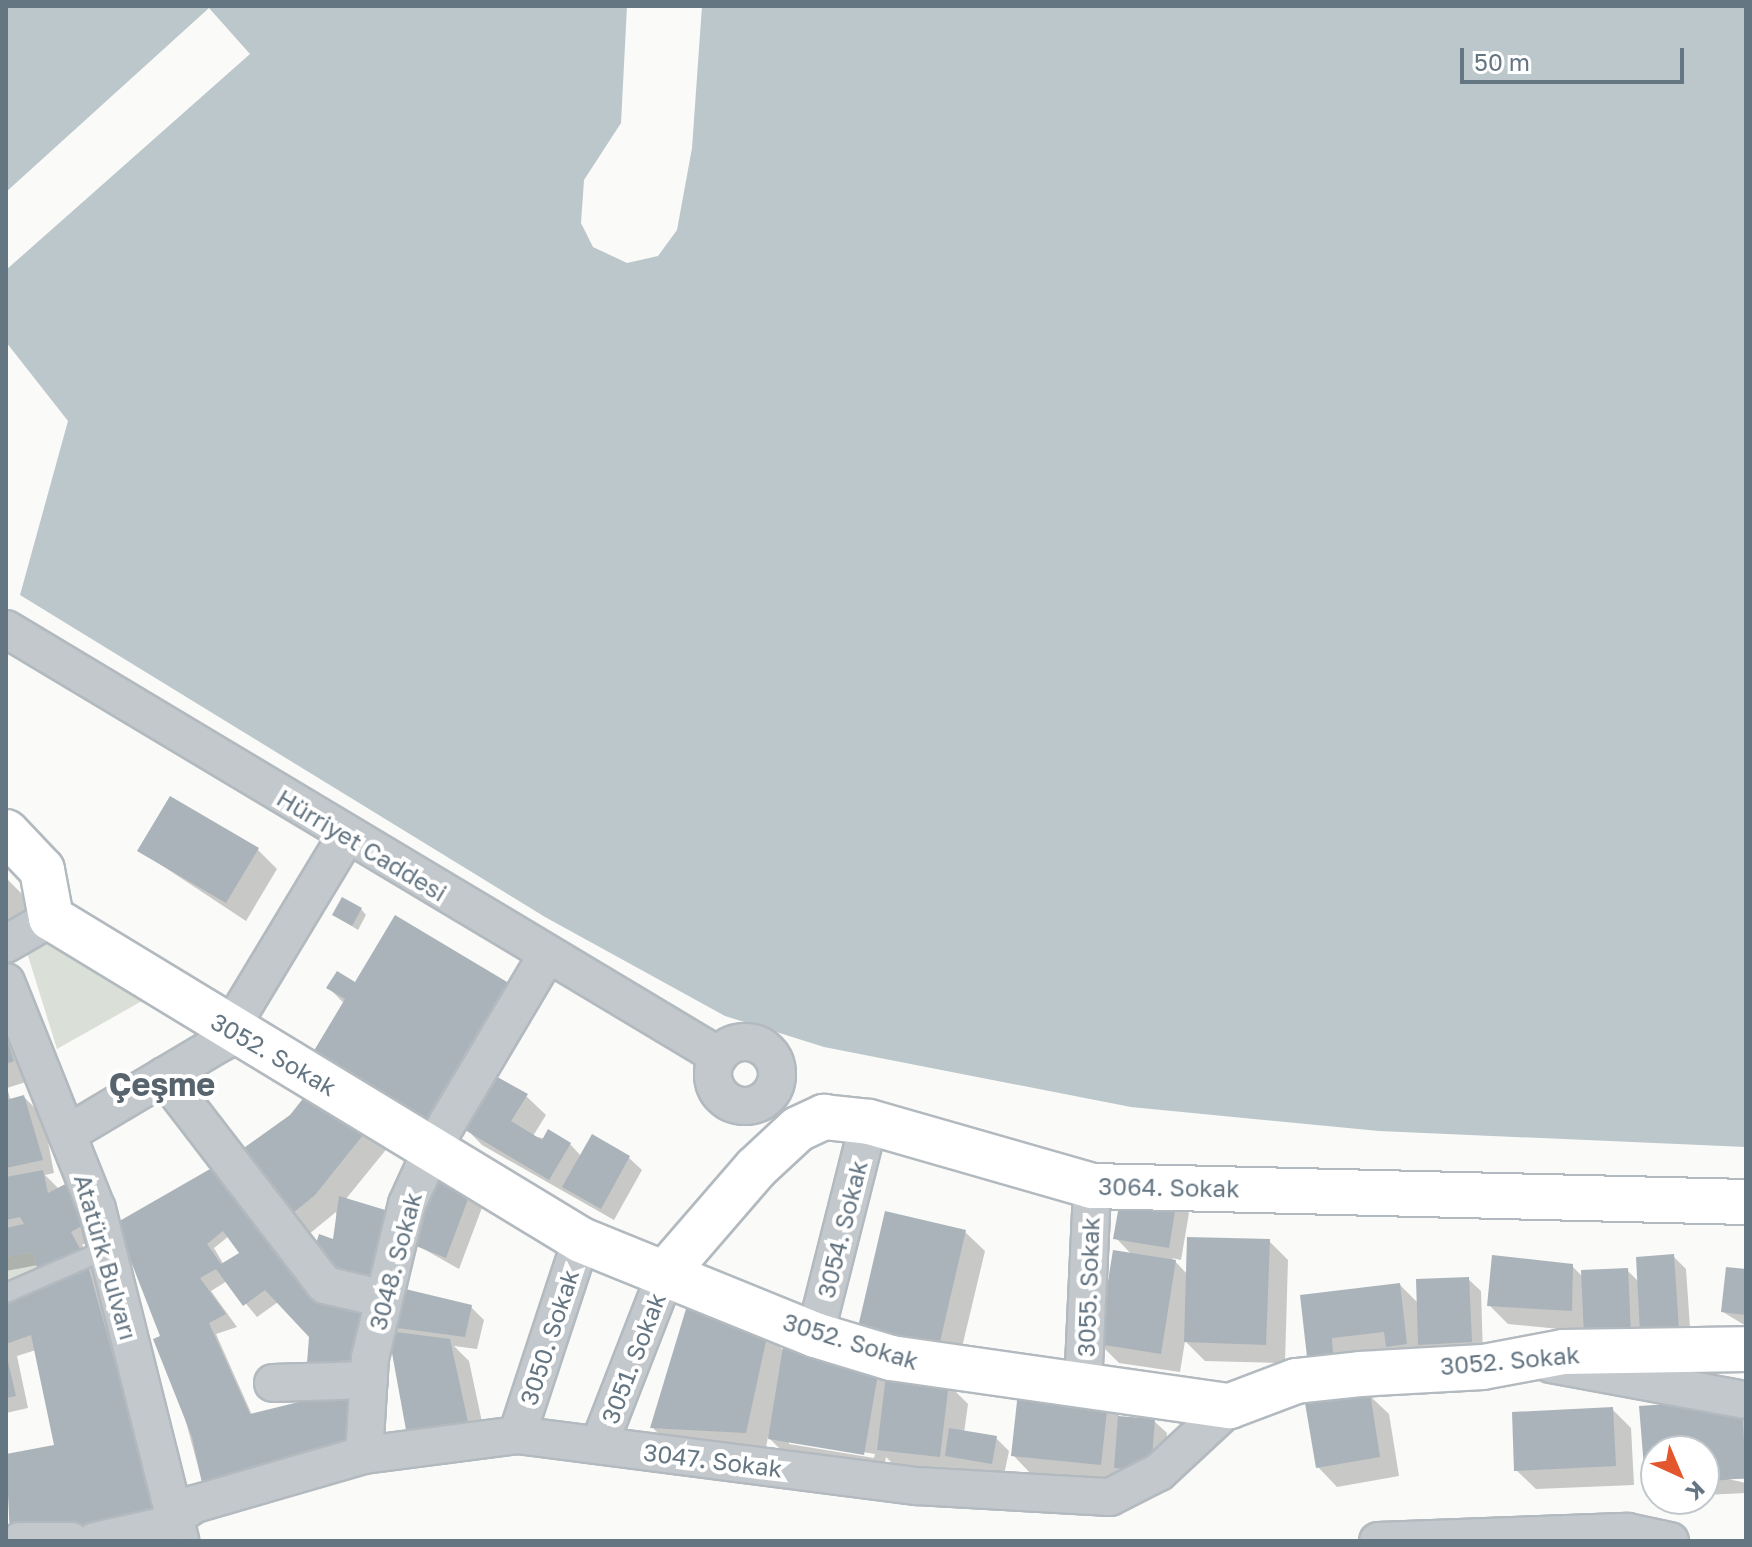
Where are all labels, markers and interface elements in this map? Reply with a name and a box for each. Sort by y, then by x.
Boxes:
scale bar [1464,32,1688,82]
text: 50 m [1474,47,1530,76]
street label: Hürriyet Caddesi [272,783,452,907]
street label: 3052. Sokak [206,1006,342,1102]
district label: Çeşme [109,1065,215,1103]
street label: 3054. Sokak [811,1157,873,1301]
street label: Atatürk Bulvarı [69,1171,143,1343]
street label: 3064. Sokak [1098,1171,1240,1203]
street label: 3048. Sokak [363,1189,427,1333]
street label: 3055. Sokak [1071,1216,1105,1358]
street label: 3050. Sokak [514,1265,584,1409]
street label: 3051. Sokak [595,1288,671,1428]
street label: 3052. Sokak [780,1307,922,1375]
street label: 3052. Sokak [1439,1340,1581,1380]
north arrow [1640,1435,1720,1515]
street label: 3047. Sokak [642,1437,784,1483]
text: K [1681,1476,1711,1506]

